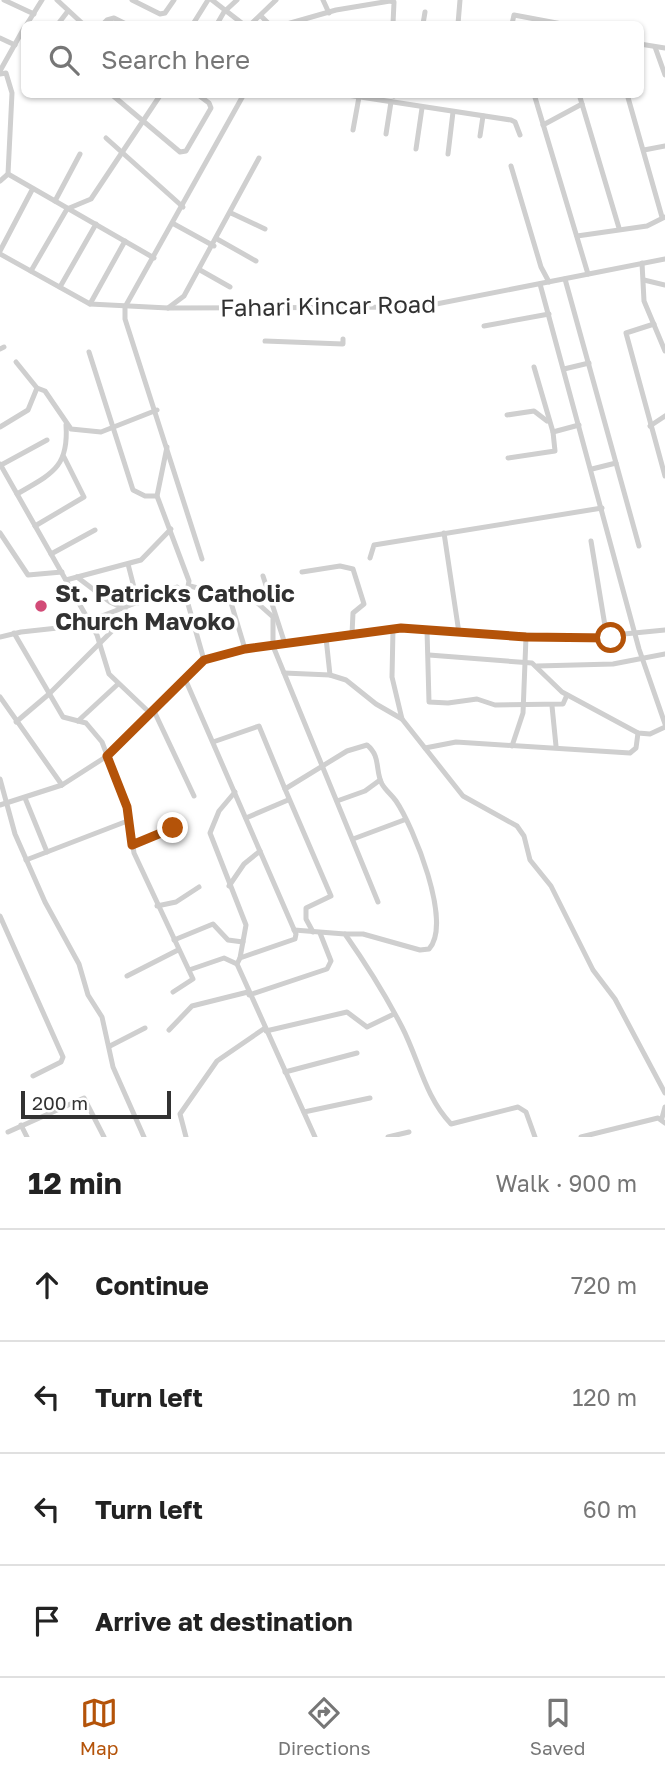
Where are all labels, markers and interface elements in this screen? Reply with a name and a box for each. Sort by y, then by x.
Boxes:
search box [21,21,644,98]
icon: search [45,41,83,79]
text: Search here [101,44,250,75]
street label: Fahari Kincar Road [220,289,436,321]
place label: St. Patricks Catholic Church Mavoko [55,578,295,635]
marker: St. Patricks Catholic Church Mavoko [33,598,49,614]
route start [595,622,626,653]
route end [157,812,188,843]
scale bar [21,1088,172,1120]
text: 200 m [32,1091,88,1114]
text: 12 min [28,1165,122,1201]
text: Walk · 900 m [496,1169,637,1197]
icon: ahead [28,1266,66,1304]
text: Continue [95,1270,209,1301]
text: 720 m [571,1271,637,1299]
icon: left [28,1378,66,1416]
text: Turn left [95,1382,203,1413]
text: 120 m [572,1383,637,1411]
icon: left [28,1490,66,1528]
text: Turn left [95,1494,203,1525]
text: 60 m [583,1495,637,1523]
icon: arrive [28,1602,66,1640]
text: Arrive at destination [95,1606,353,1637]
tab: Map [80,1694,118,1759]
tab: Directions [278,1694,371,1759]
tab: Saved [530,1694,585,1759]

